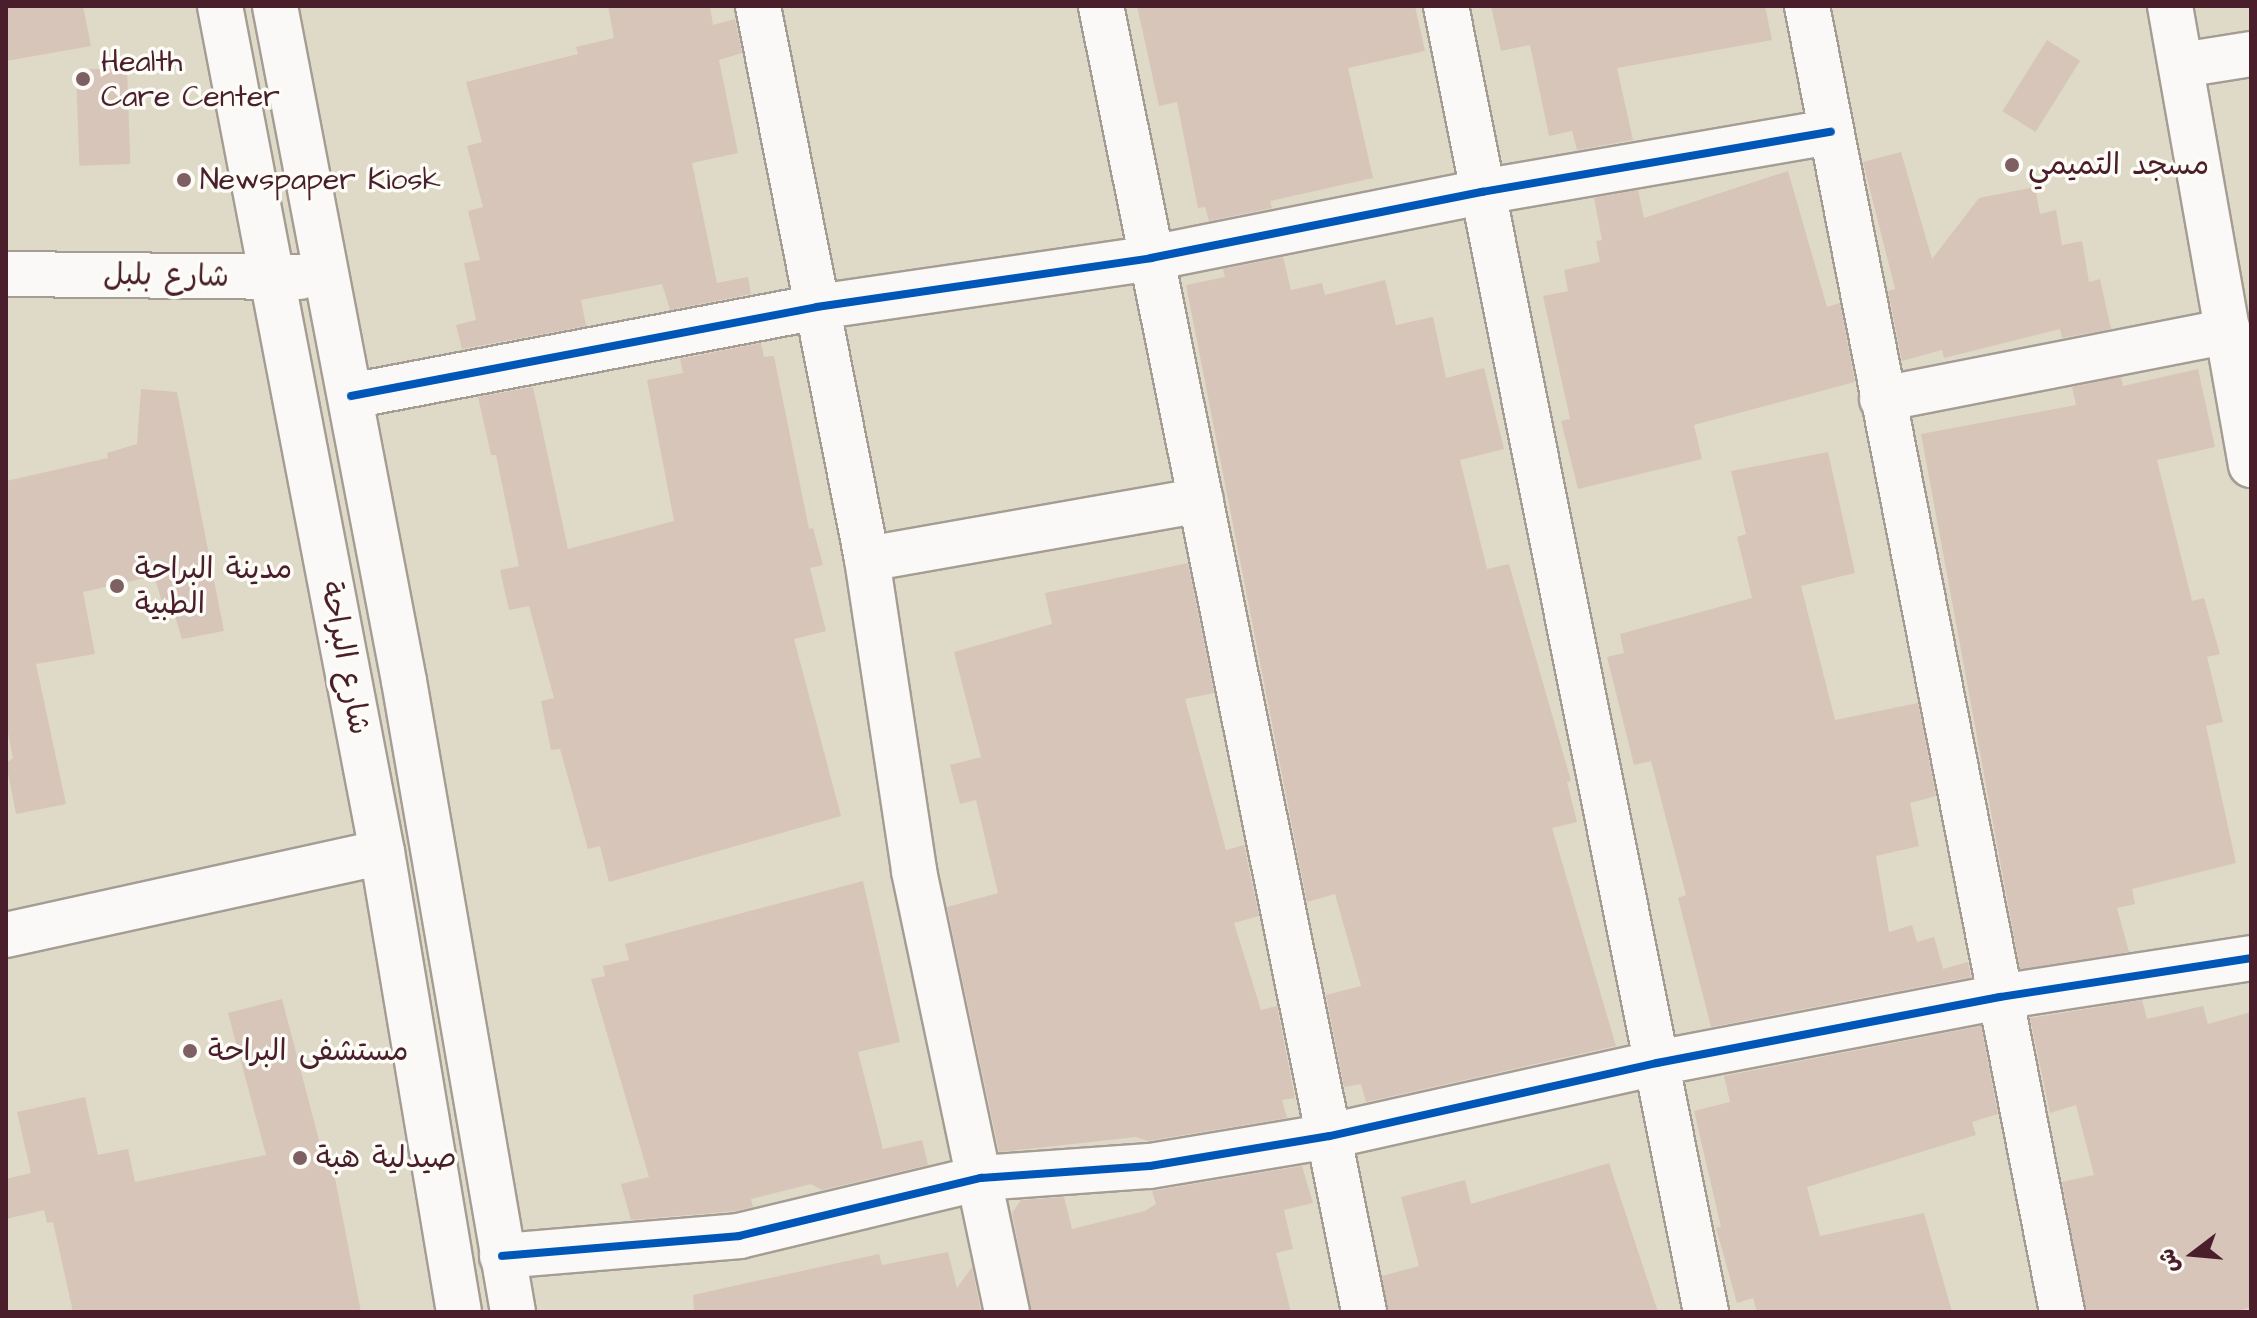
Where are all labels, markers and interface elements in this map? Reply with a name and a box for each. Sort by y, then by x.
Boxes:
place label: Health Care Center [101,44,280,114]
marker: Health Care Center [72,68,94,90]
place label: مسجد التميمي [2028,147,2209,183]
marker: مسجد التميمي [2003,156,2021,174]
place label: Newspaper Kiosk [200,162,441,198]
marker: Newspaper Kiosk [175,171,193,189]
street label: شارع بلبل [103,257,229,295]
place label: مدينة البراحة الطبية [135,551,292,622]
marker: مدينة البراحة الطبية [106,575,128,597]
street label: شارع البراحة [312,578,378,738]
place label: مستشفى البراحة [208,1033,408,1069]
marker: مستشفى البراحة [179,1040,201,1062]
place label: صيدلية هبة [316,1140,457,1176]
marker: صيدلية هبة [291,1149,309,1167]
north arrow [2153,1214,2233,1294]
text: ش [2151,1245,2188,1277]

